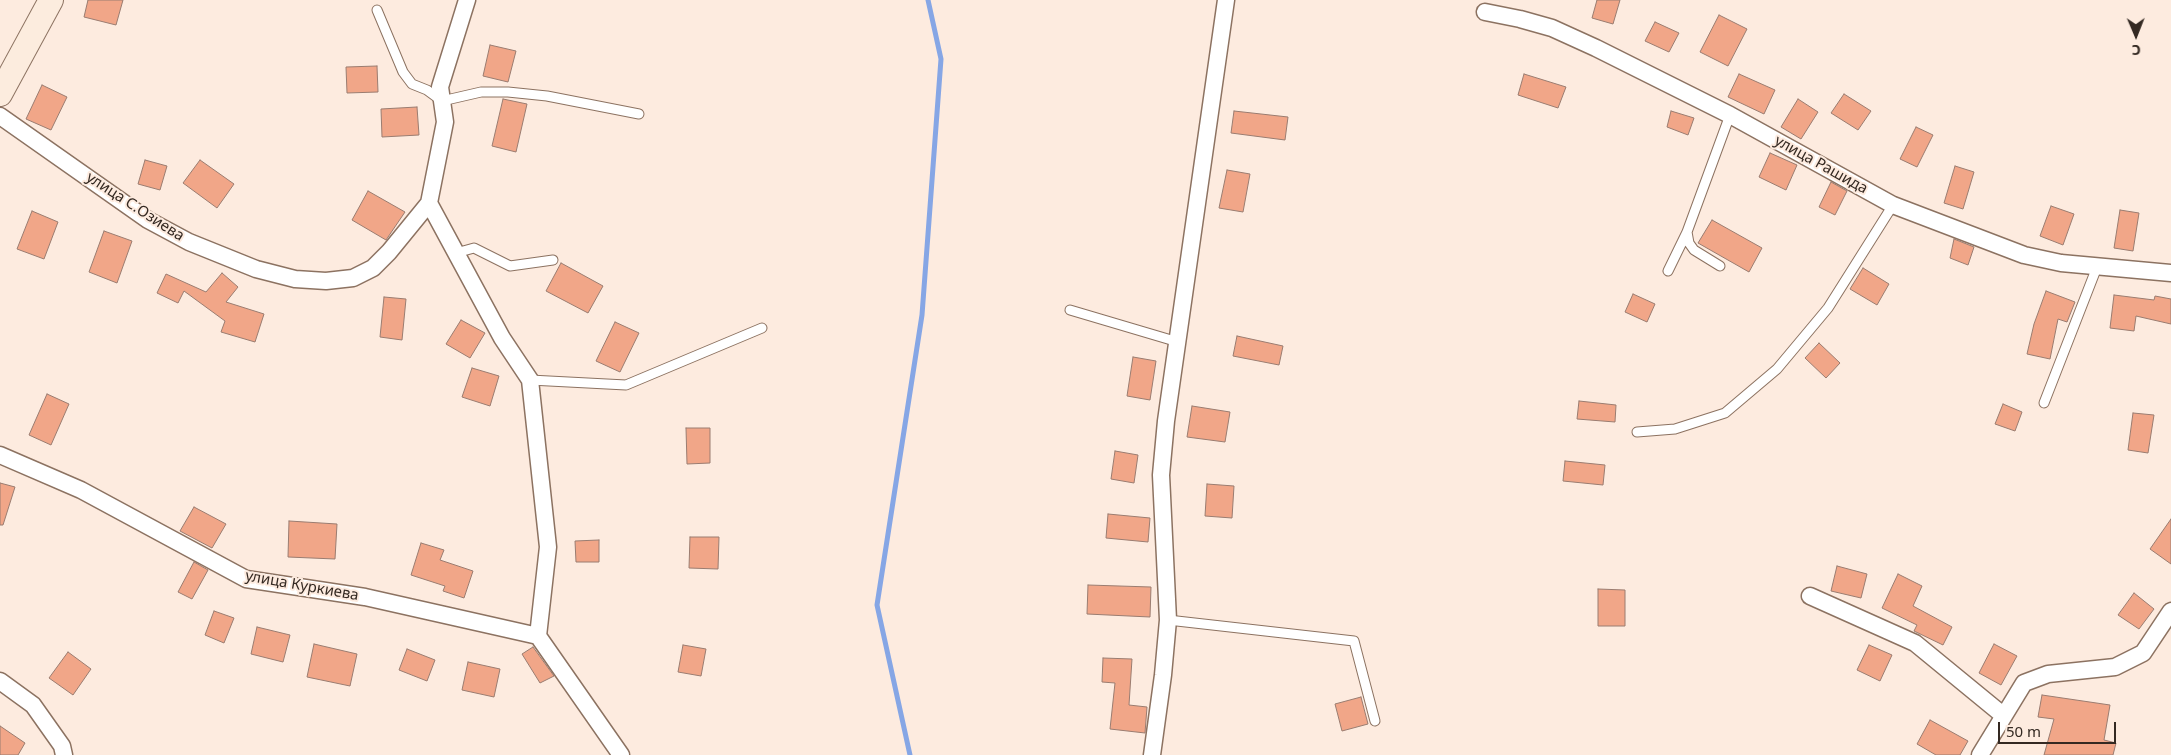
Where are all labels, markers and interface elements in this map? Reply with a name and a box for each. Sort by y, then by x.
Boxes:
north arrow [2111,10,2161,60]
text: С [2132,41,2141,60]
street label: улица Рашида [1771,132,1871,198]
street label: улица С.Озиева [83,169,187,245]
street label: улица Куркиева [244,567,360,605]
scale bar [2001,712,2118,744]
text: 50 m [2006,721,2041,741]

